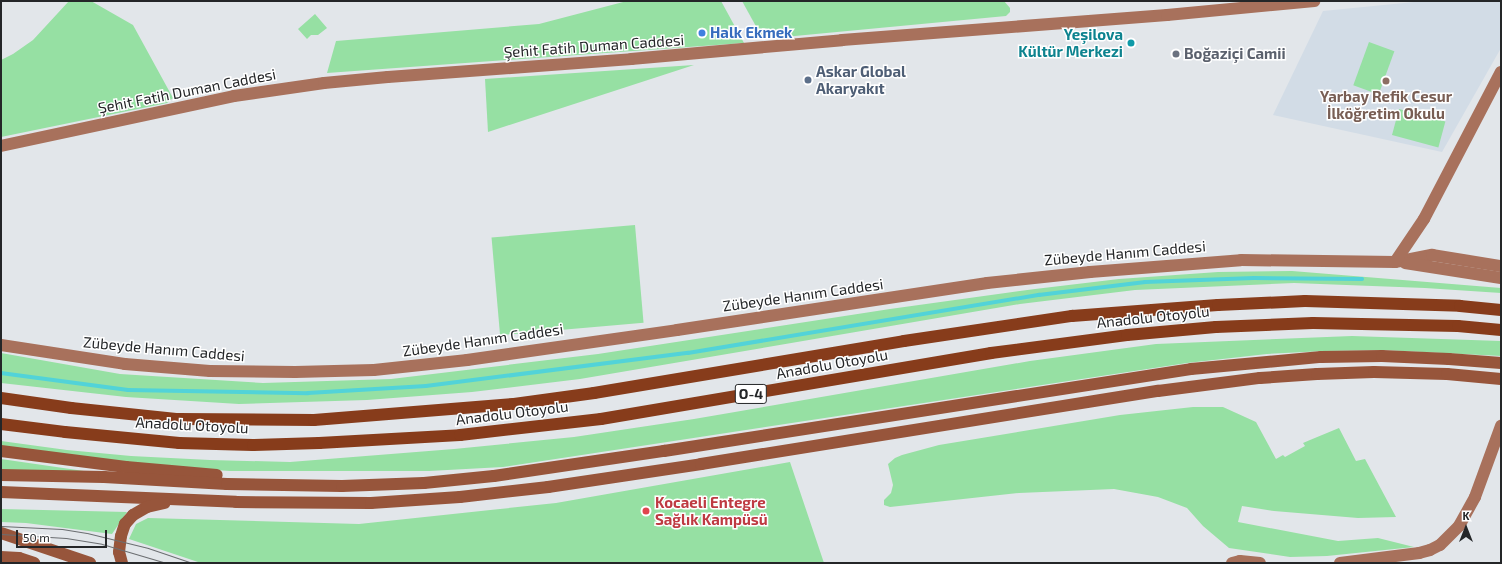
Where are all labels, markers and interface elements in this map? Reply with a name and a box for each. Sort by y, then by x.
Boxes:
place label: Halk Ekmek [710,24,793,42]
place label: Yeşilova Kültür Merkezi [1018,25,1123,60]
marker: Halk Ekmek [697,28,707,38]
street label: Şehit Fatih Duman Caddesi [503,31,685,61]
marker: Yeşilova Kültür Merkezi [1126,38,1136,48]
place label: Boğaziçi Camii [1184,45,1286,63]
marker: Boğaziçi Camii [1171,49,1181,59]
place label: Askar Global Akaryakıt [816,62,906,97]
street label: Şehit Fatih Duman Caddesi [97,65,277,117]
marker: Askar Global Akaryakıt [803,75,813,85]
marker: Yarbay Refik Cesur İlköğretim Okulu [1381,76,1391,86]
place label: Yarbay Refik Cesur İlköğretim Okulu [1320,87,1452,122]
street label: Zübeyde Hanım Caddesi [1044,237,1206,269]
street label: Zübeyde Hanım Caddesi [722,275,884,315]
street label: Anadolu Otoyolu [1096,302,1210,332]
street label: Zübeyde Hanım Caddesi [402,320,564,360]
street label: Zübeyde Hanım Caddesi [83,333,245,365]
street label: Anadolu Otoyolu [775,345,889,383]
road number: O-4 [734,382,768,406]
street label: Anadolu Otoyolu [455,397,569,429]
street label: Anadolu Otoyolu [135,413,249,437]
place label: Kocaeli Entegre Sağlık Kampüsü [655,493,768,528]
marker: Kocaeli Entegre Sağlık Kampüsü [640,505,652,517]
north arrow [1446,508,1486,548]
text: K [1463,509,1469,522]
scale bar [18,522,109,548]
text: 50 m [23,530,50,544]

